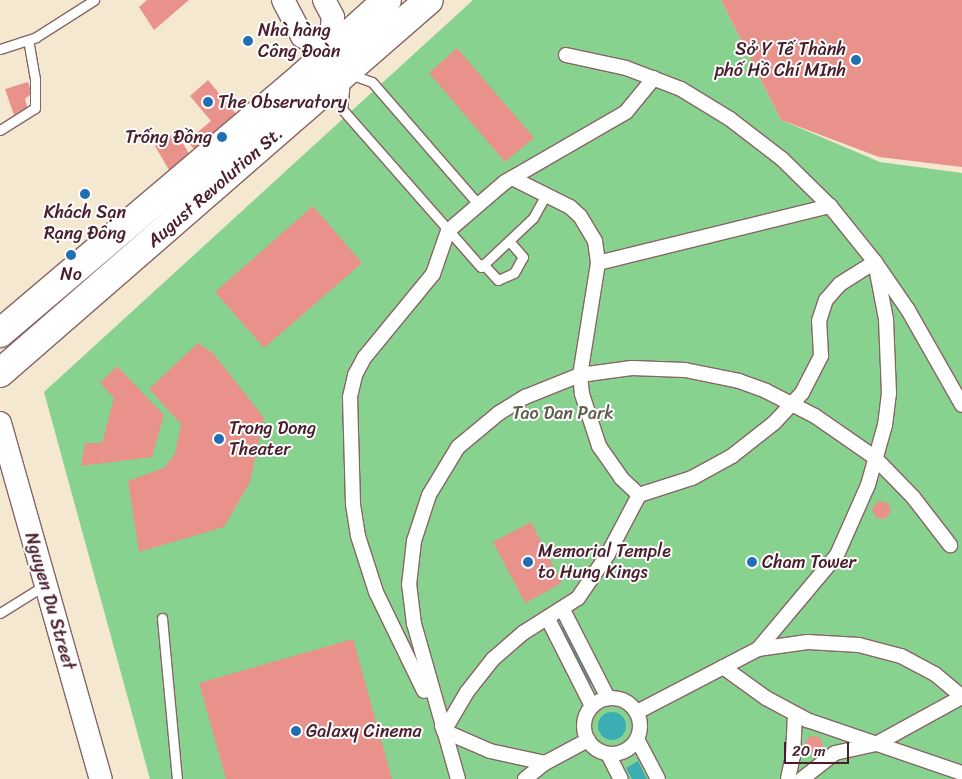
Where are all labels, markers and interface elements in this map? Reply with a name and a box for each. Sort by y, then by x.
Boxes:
place label: Nhà hàng Công Đoàn [258,20,340,62]
marker: Nhà hàng Công Đoàn [242,35,254,47]
place label: Sở Y Tế Thành phố Hồ Chí MInh [715,39,846,82]
marker: Sở Y Tế Thành phố Hồ Chí MInh [850,54,862,66]
place label: The Observatory [218,91,349,113]
marker: The Observatory [202,96,214,108]
street label: August Revolution St. [143,122,287,252]
place label: Trống Đồng [125,126,212,148]
marker: Trống Đồng [216,131,228,143]
marker: Khách Sạn Rạng Đông [79,188,91,200]
place label: Khách Sạn Rạng Đông [44,202,126,244]
marker: No [65,249,77,261]
place label: No [60,263,82,285]
park label: Tao Dan Park [512,402,614,424]
place label: Trong Dong Theater [229,418,316,460]
marker: Trong Dong Theater [213,433,225,445]
street label: Nguyen Du Street [20,530,80,672]
place label: Memorial Temple to Hung Kings [538,541,671,584]
place label: Cham Tower [762,551,857,573]
marker: Memorial Temple to Hung Kings [522,556,534,568]
marker: Cham Tower [746,556,758,568]
place label: Galaxy Cinema [306,720,422,742]
marker: Galaxy Cinema [290,725,302,737]
scale bar [787,732,852,764]
text: 20 m [792,738,826,764]

